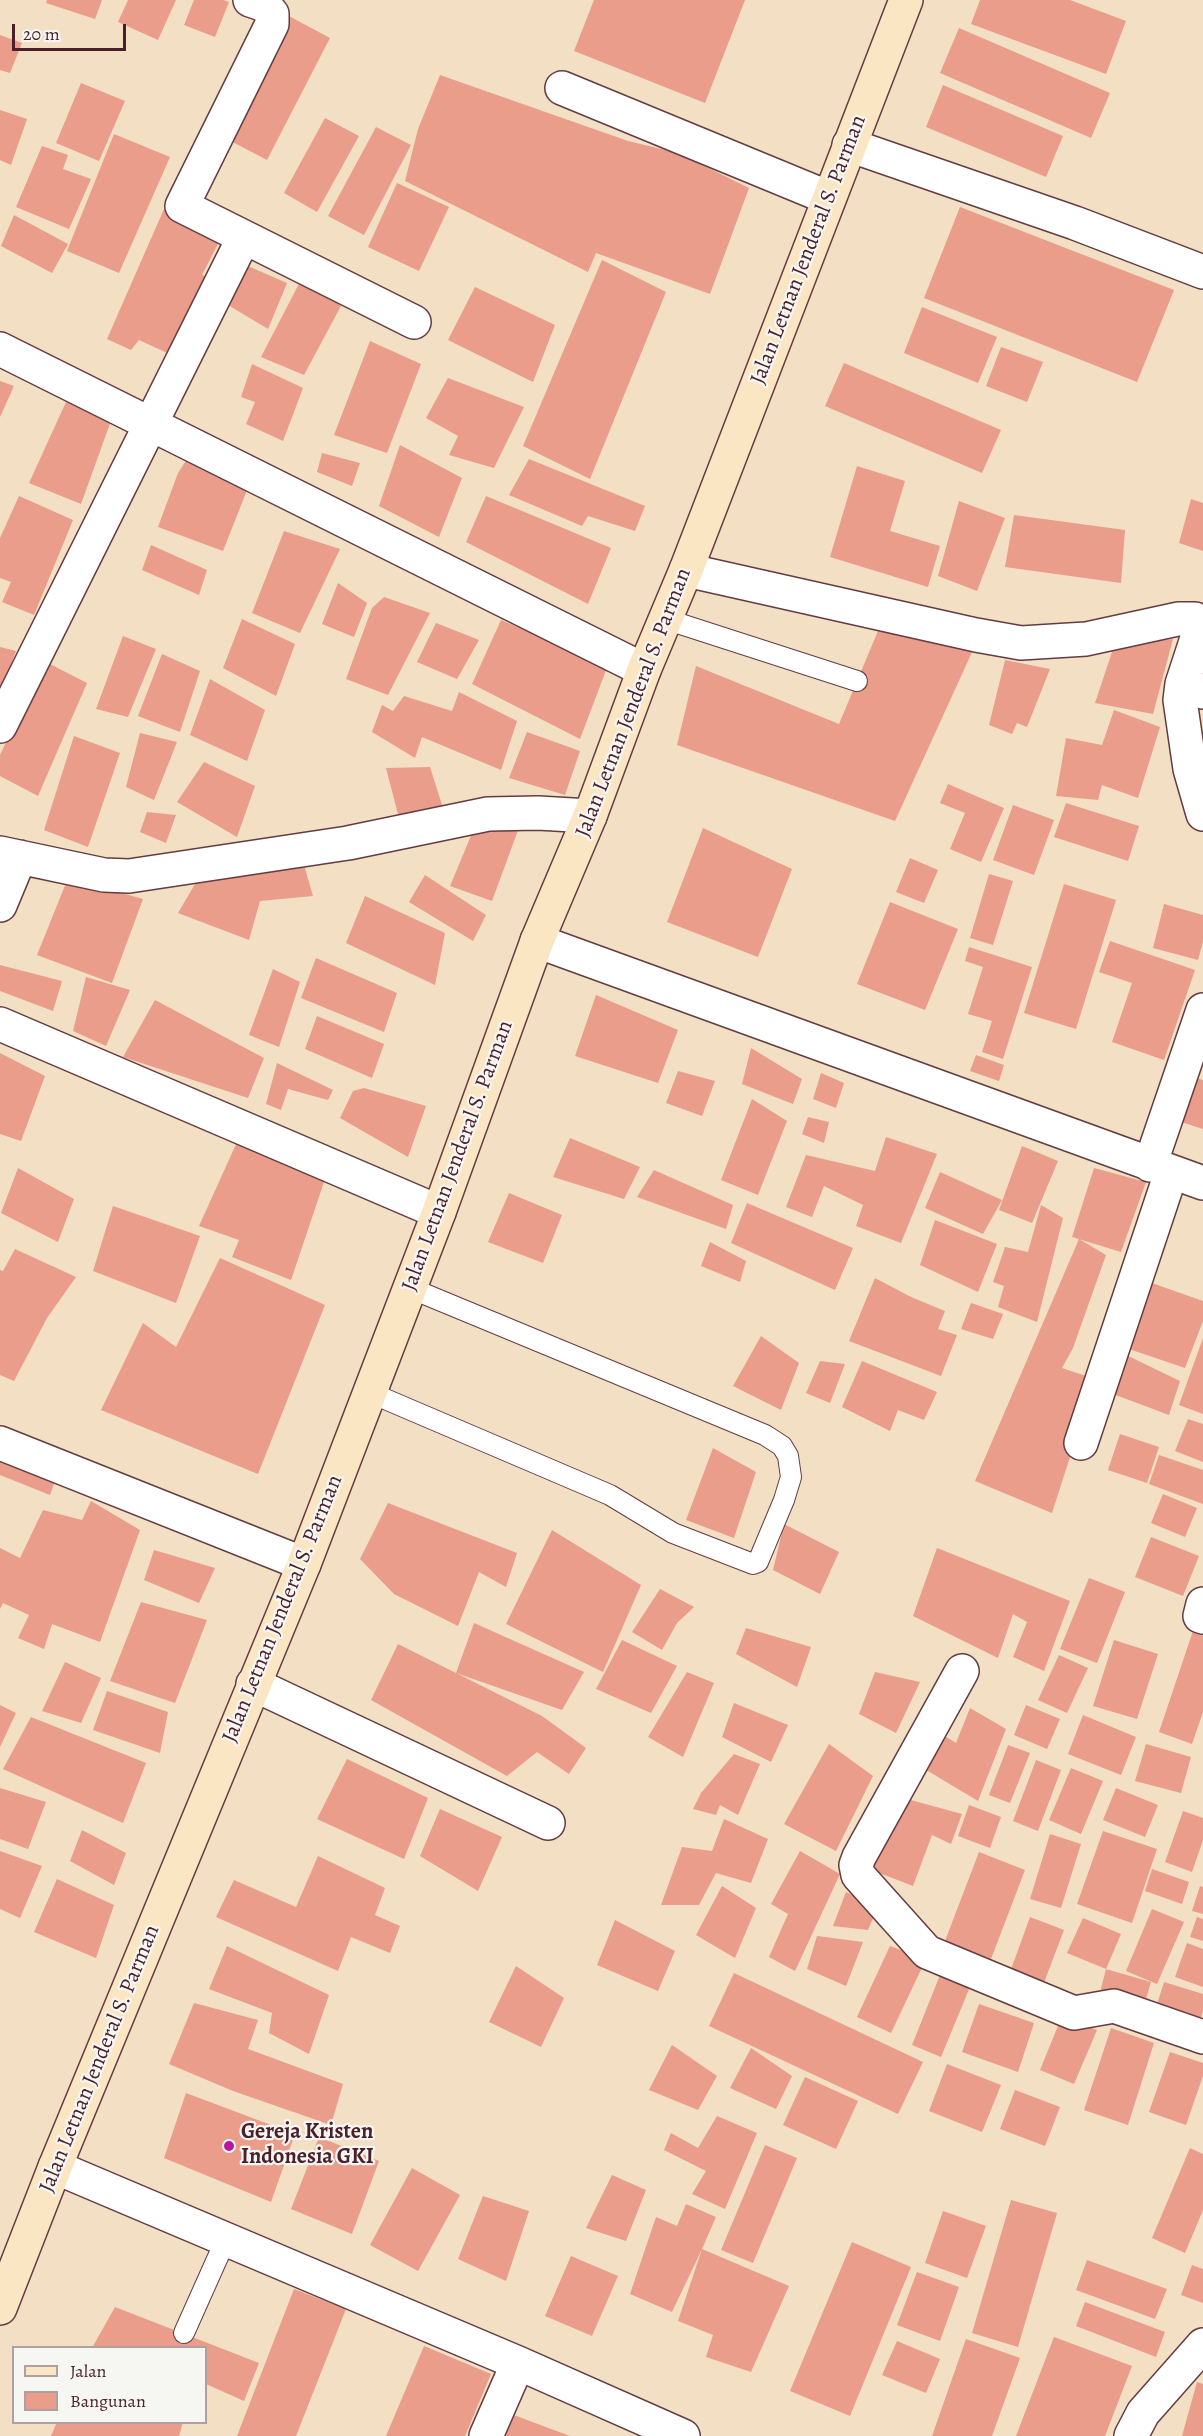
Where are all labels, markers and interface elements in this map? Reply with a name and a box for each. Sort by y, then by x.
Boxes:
scale bar [15,12,129,50]
text: 20 m [23,22,60,46]
street label: Jalan Letnan Jenderal S. Parman [745,112,873,388]
street label: Jalan Letnan Jenderal S. Parman [570,565,698,841]
street label: Jalan Letnan Jenderal S. Parman [397,1017,519,1295]
street label: Jalan Letnan Jenderal S. Parman [217,1471,349,1747]
street label: Jalan Letnan Jenderal S. Parman [34,1921,166,2197]
place label: Gereja Kristen Indonesia GKI [241,2120,374,2172]
marker: Gereja Kristen Indonesia GKI [222,2139,236,2153]
legend [12,2346,207,2424]
text: Jalan [70,2359,106,2383]
text: Bangunan [70,2389,146,2413]

